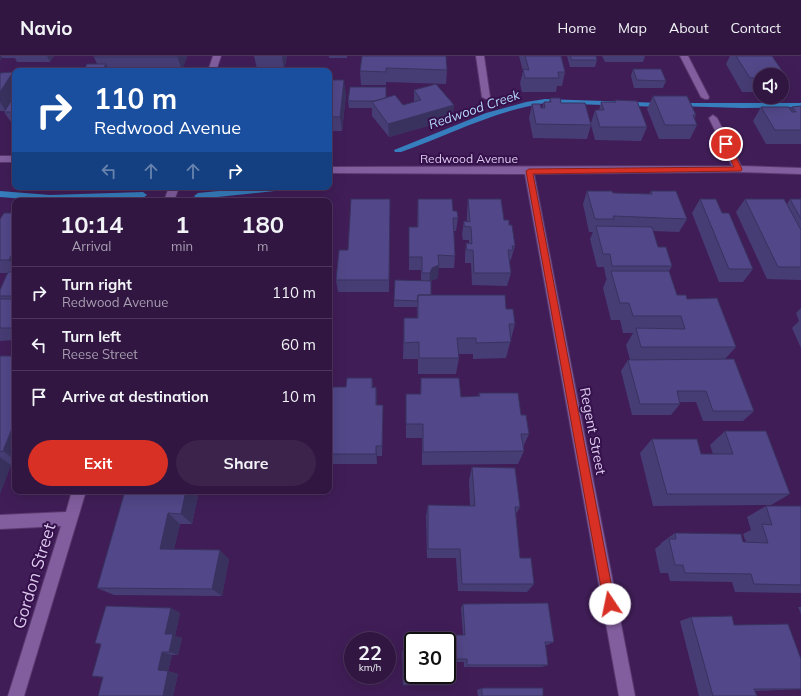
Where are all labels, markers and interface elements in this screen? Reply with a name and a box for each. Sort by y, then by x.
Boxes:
text: Navio [20,16,73,40]
text: Home [557,19,596,37]
text: Map [618,19,647,37]
text: About [669,19,709,37]
text: Contact [731,19,781,37]
map controls [753,68,789,104]
button: sound [753,68,789,104]
text: 110 m [94,81,177,116]
icon: right [28,84,80,136]
water label: Redwood Creek [426,86,522,132]
text: Redwood Avenue [94,116,241,139]
pin [709,127,743,161]
icon: arrive [715,133,737,155]
street label: Redwood Avenue [420,151,518,166]
icon: left [98,160,120,182]
icon: ahead [140,160,162,182]
icon: ahead [182,160,204,182]
icon: right [224,160,246,182]
text: 10:14 [60,209,123,239]
text: 1 [175,209,189,239]
text: 180 [241,209,284,239]
text: Arrival [72,238,111,254]
text: min [171,238,193,254]
text: m [257,238,268,254]
text: Turn right [62,275,132,294]
icon: right [28,282,50,304]
text: 110 m [272,283,316,302]
text: Redwood Avenue [62,294,168,310]
text: Turn left [62,327,121,346]
icon: left [28,334,50,356]
text: 60 m [281,335,316,354]
text: Reese Street [62,346,138,362]
icon: arrive [28,386,50,408]
street label: Regent Street [576,386,610,476]
text: Arrive at destination [62,387,209,406]
text: 10 m [281,387,316,406]
button: Exit [28,440,168,486]
button: Share [176,440,316,486]
street label: Gordon Street [7,520,60,631]
position arrow [589,583,631,625]
speed limit sign: 30 [404,632,456,684]
text: 22 [358,640,382,665]
text: km/h [359,661,381,674]

